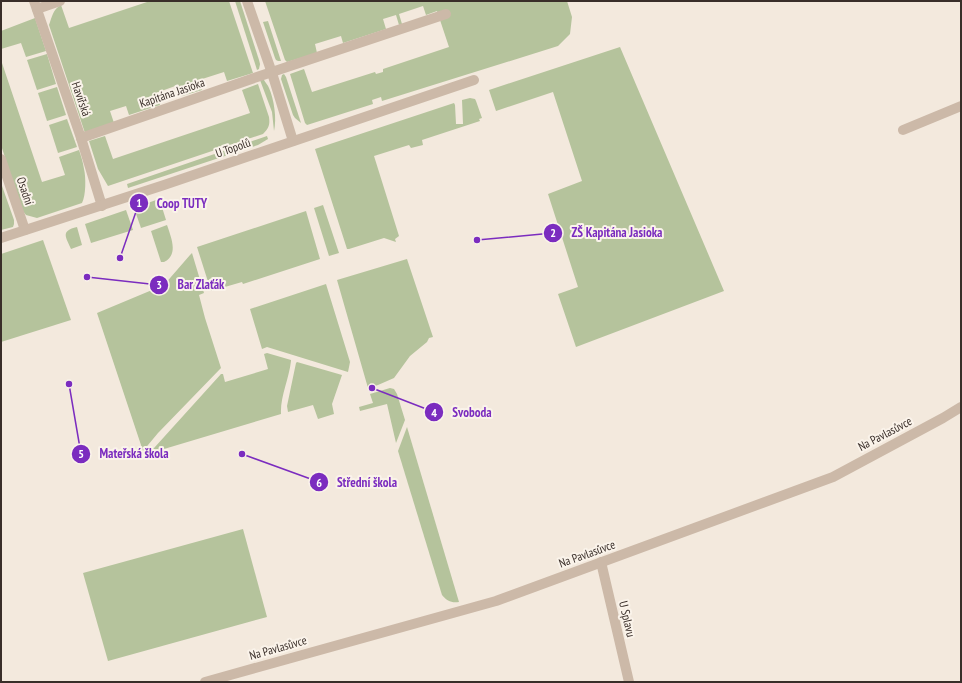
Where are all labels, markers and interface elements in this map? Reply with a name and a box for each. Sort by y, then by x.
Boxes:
street label: Kapitána Jasioka [137,74,207,111]
street label: Havířská [69,80,94,118]
street label: U Topolů [213,135,252,161]
street label: Osadní [14,175,37,207]
callout: Coop TUTY [129,191,216,216]
text: 1 [136,195,142,210]
text: Coop TUTY [157,195,208,212]
callout: ZŠ Kapitána Jasioka [543,220,670,245]
text: ZŠ Kapitána Jasioka [572,224,662,241]
text: 2 [550,225,556,240]
callout: Bar Zlaťák [149,272,232,297]
text: Bar Zlaťák [178,276,225,293]
text: 3 [156,277,162,292]
callout: Svoboda [424,400,500,425]
text: Svoboda [452,404,492,421]
text: 4 [431,405,437,420]
street label: Na Pavlasůvce [855,413,914,454]
callout: Mateřská škola [71,441,176,466]
text: Mateřská škola [99,445,169,462]
text: 5 [78,446,84,461]
callout: Střední škola [309,470,405,495]
text: Střední škola [337,474,397,491]
text: 6 [316,475,322,490]
street label: Na Pavlasůvce [557,536,617,571]
street label: U Splavu [616,599,639,638]
street label: Na Pavlasůvce [247,632,308,663]

